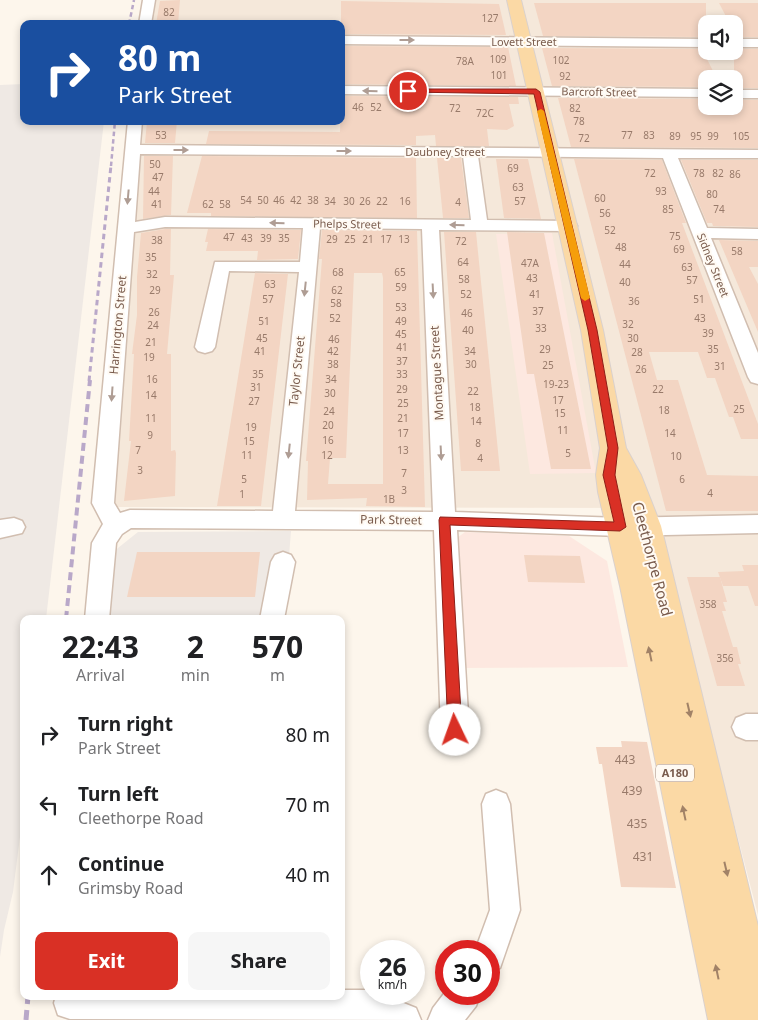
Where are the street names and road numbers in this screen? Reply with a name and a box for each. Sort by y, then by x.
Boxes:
street label: Lovett Street [491,34,557,49]
street label: Barcroft Street [561,83,637,100]
street label: Daubney Street [405,144,485,159]
street label: Phelps Street [313,215,381,232]
street label: Sidney Street [694,231,733,299]
street label: Harrington Street [105,274,130,375]
street label: Montague Street [425,325,447,421]
street label: Taylor Street [284,334,309,407]
street label: Cleethorpe Road [628,499,678,618]
street label: Park Street [360,510,423,529]
road number: A180 [656,764,694,781]

